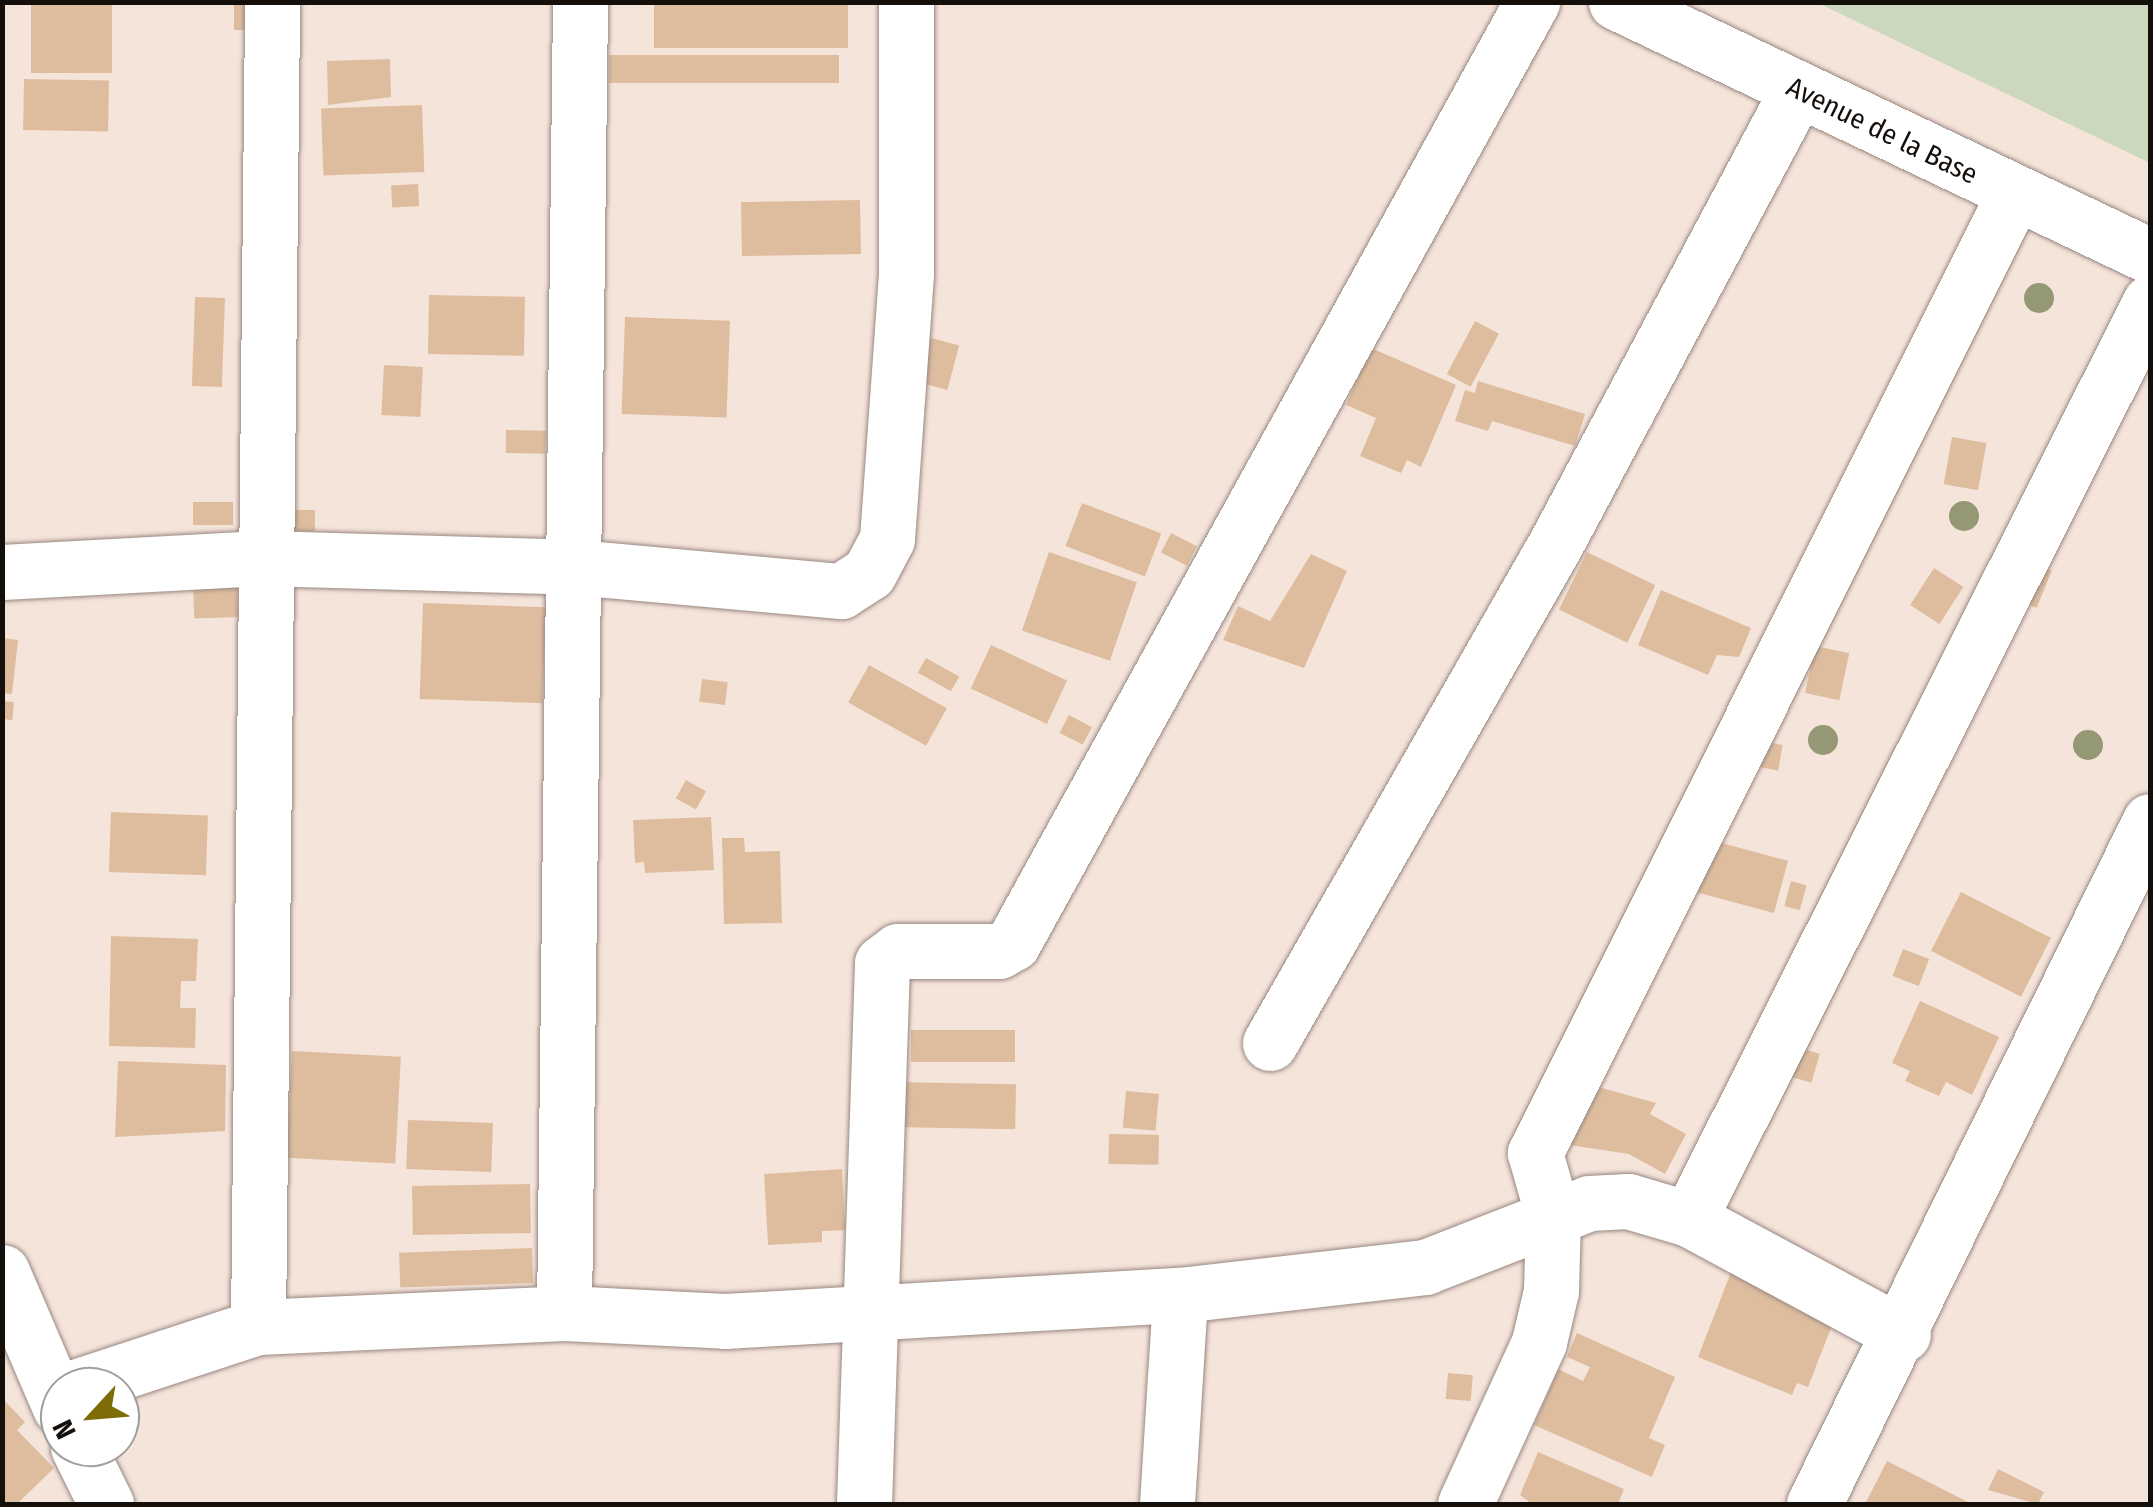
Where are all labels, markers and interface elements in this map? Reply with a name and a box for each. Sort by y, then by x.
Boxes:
street label: Avenue de la Base [1781,70,1983,192]
north arrow [40,1367,140,1467]
text: N [46,1415,83,1444]

